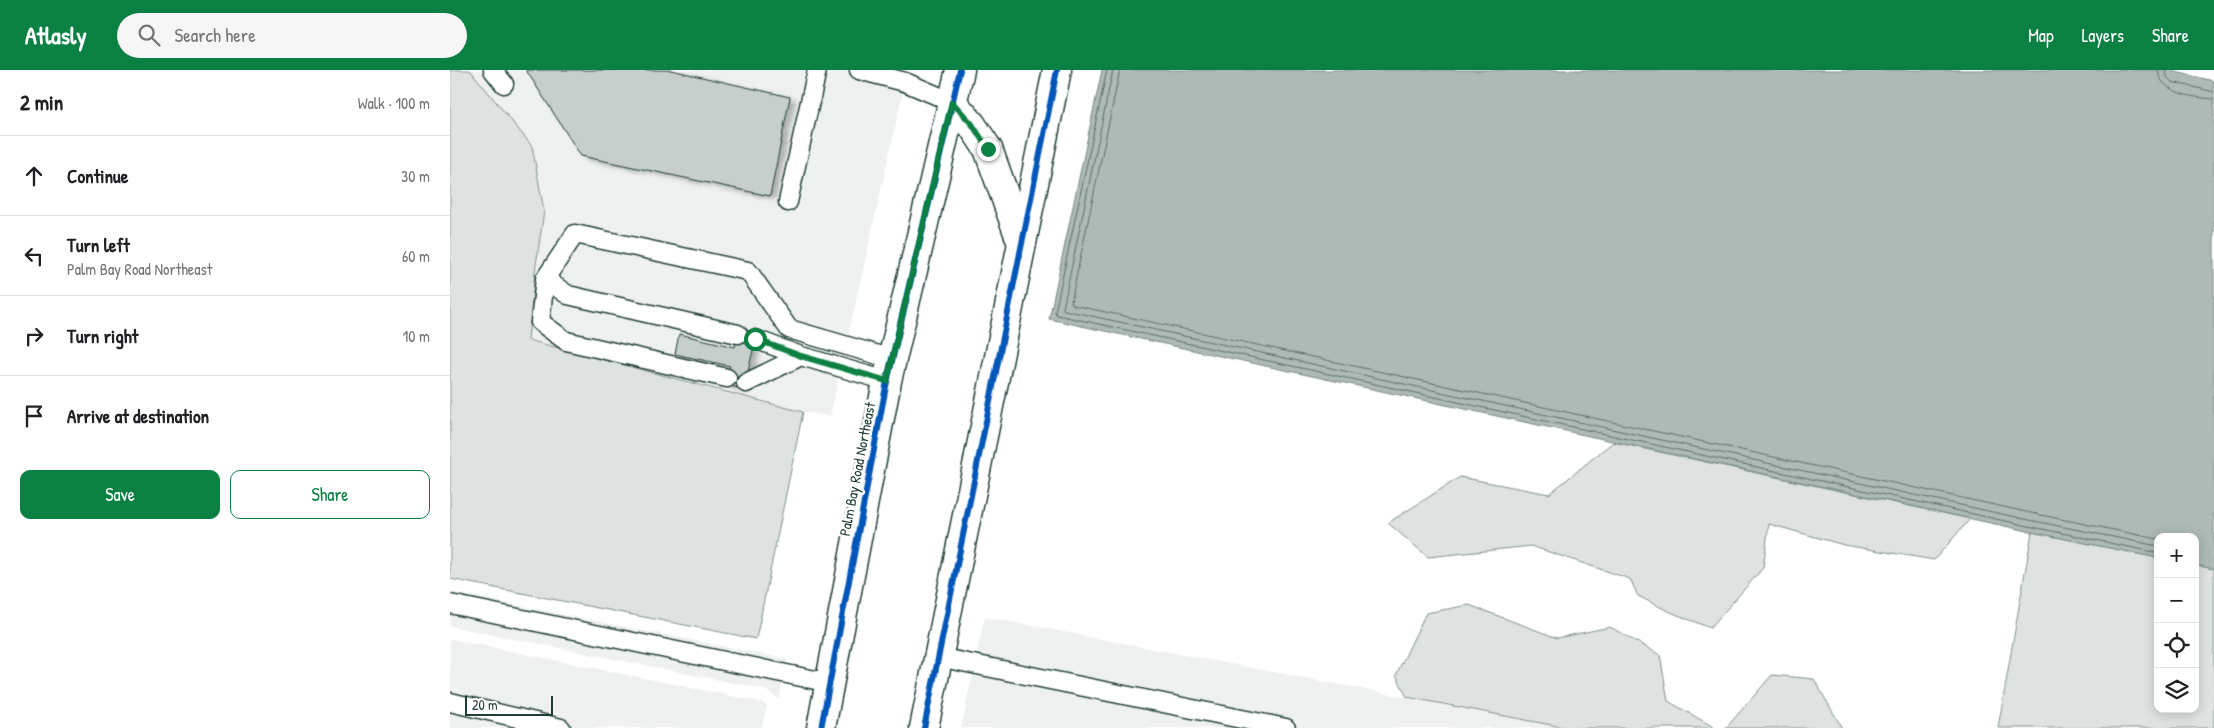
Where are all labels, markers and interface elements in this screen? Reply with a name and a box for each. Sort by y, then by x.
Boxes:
search box [117,13,467,58]
text: Atlasly [25,19,87,51]
icon: search [135,21,163,49]
text: Search here [175,22,256,48]
text: Map [2028,23,2054,48]
text: Layers [2082,23,2124,48]
text: Share [2152,23,2189,48]
text: 2 min [20,88,63,117]
text: Walk · 100 m [358,92,430,114]
route end [977,138,1000,161]
icon: ahead [20,162,48,190]
text: Continue [67,163,128,189]
text: 30 m [401,165,430,187]
text: Turn left [67,232,130,258]
icon: left [20,242,48,270]
text: 60 m [402,245,430,267]
text: Palm Bay Road Northeast [67,258,212,280]
icon: right [20,322,48,350]
text: Turn right [67,323,138,349]
text: 10 m [402,325,430,347]
route start [744,328,767,351]
street label: Palm Bay Road Northeast [834,399,880,538]
icon: arrive [20,402,48,430]
text: Arrive at destination [67,403,209,429]
button: Save [20,470,220,519]
button: Share [230,470,430,519]
map controls [2154,533,2199,713]
button: + [2154,533,2199,578]
button: − [2154,578,2199,623]
button: locate [2154,623,2199,668]
button: layers [2154,668,2199,713]
scale bar [465,693,552,716]
text: 20 m [472,695,498,714]

